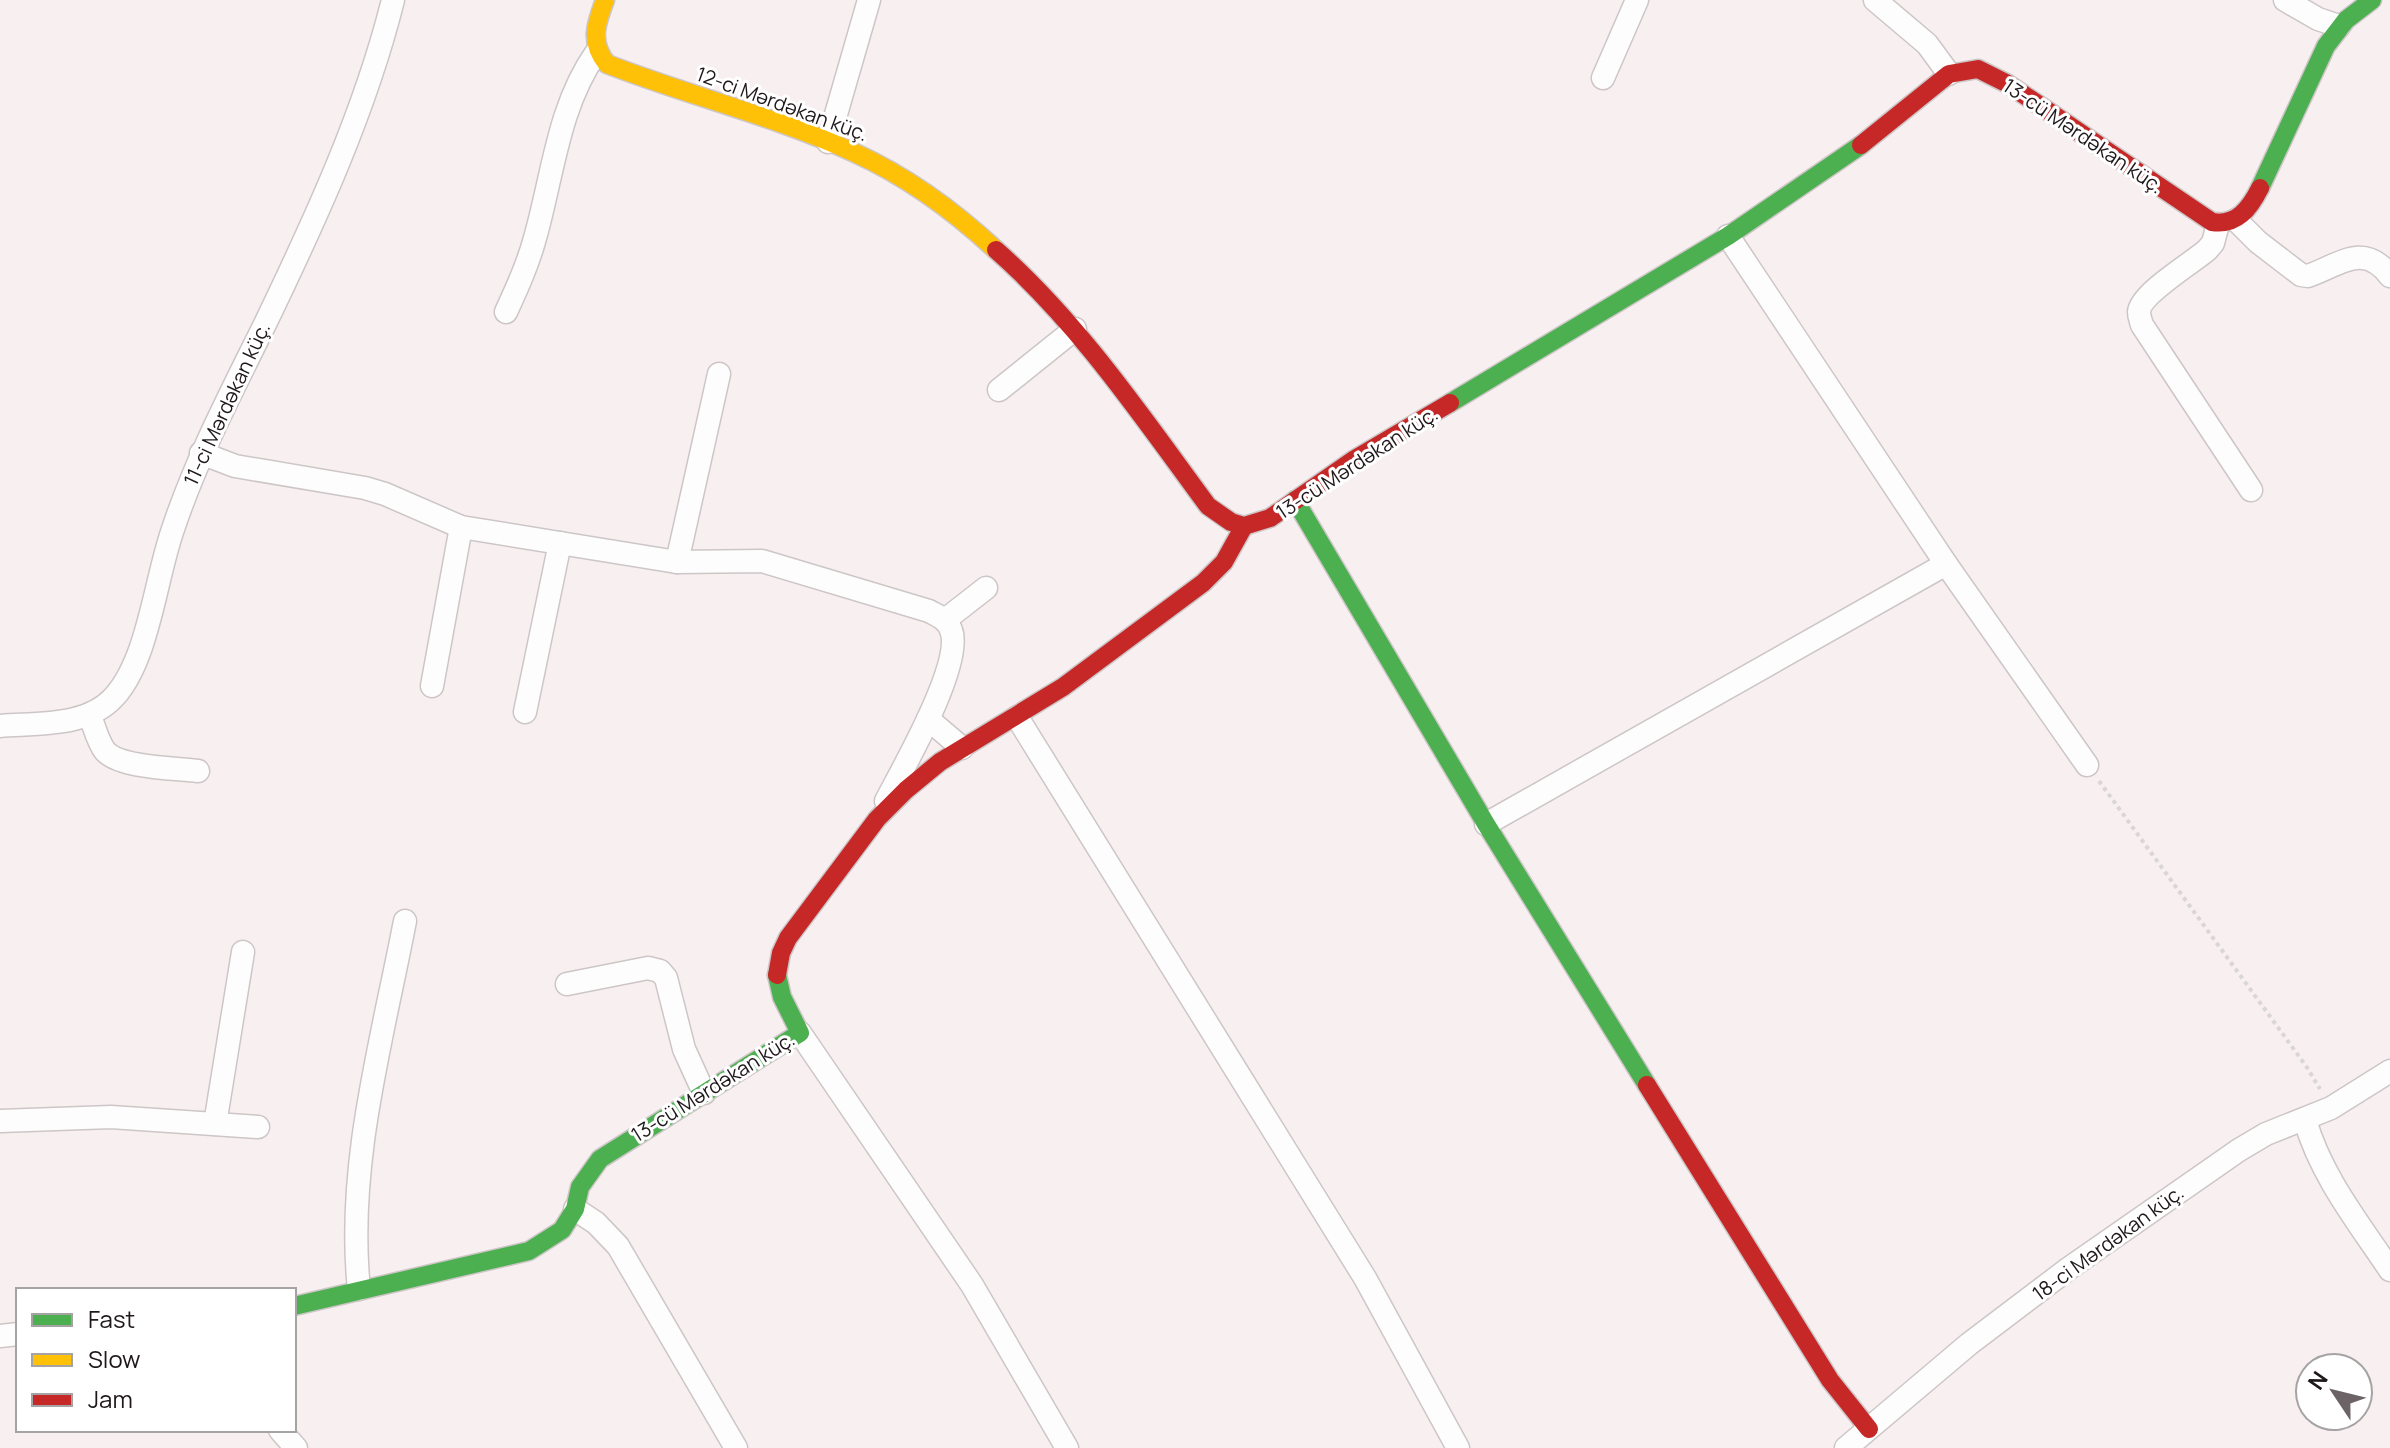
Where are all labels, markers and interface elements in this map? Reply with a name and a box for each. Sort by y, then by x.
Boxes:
street label: 12-ci Mərdəkan küç. [693,60,872,147]
street label: 13-cü Mərdəkan küç. [1998,72,2169,199]
street label: 11-ci Mərdəkan küç. [177,318,276,490]
street label: 13-cü Mərdəkan küç. [1271,400,1443,525]
street label: 13-cü Mərdəkan küç. [626,1025,799,1148]
street label: 18-ci Mərdəkan küç. [2027,1179,2189,1307]
legend [16,1288,296,1432]
text: Fast [88,1302,135,1335]
text: Slow [88,1342,141,1375]
north arrow [2294,1352,2374,1432]
text: N [2301,1365,2334,1396]
text: Jam [88,1382,133,1415]

